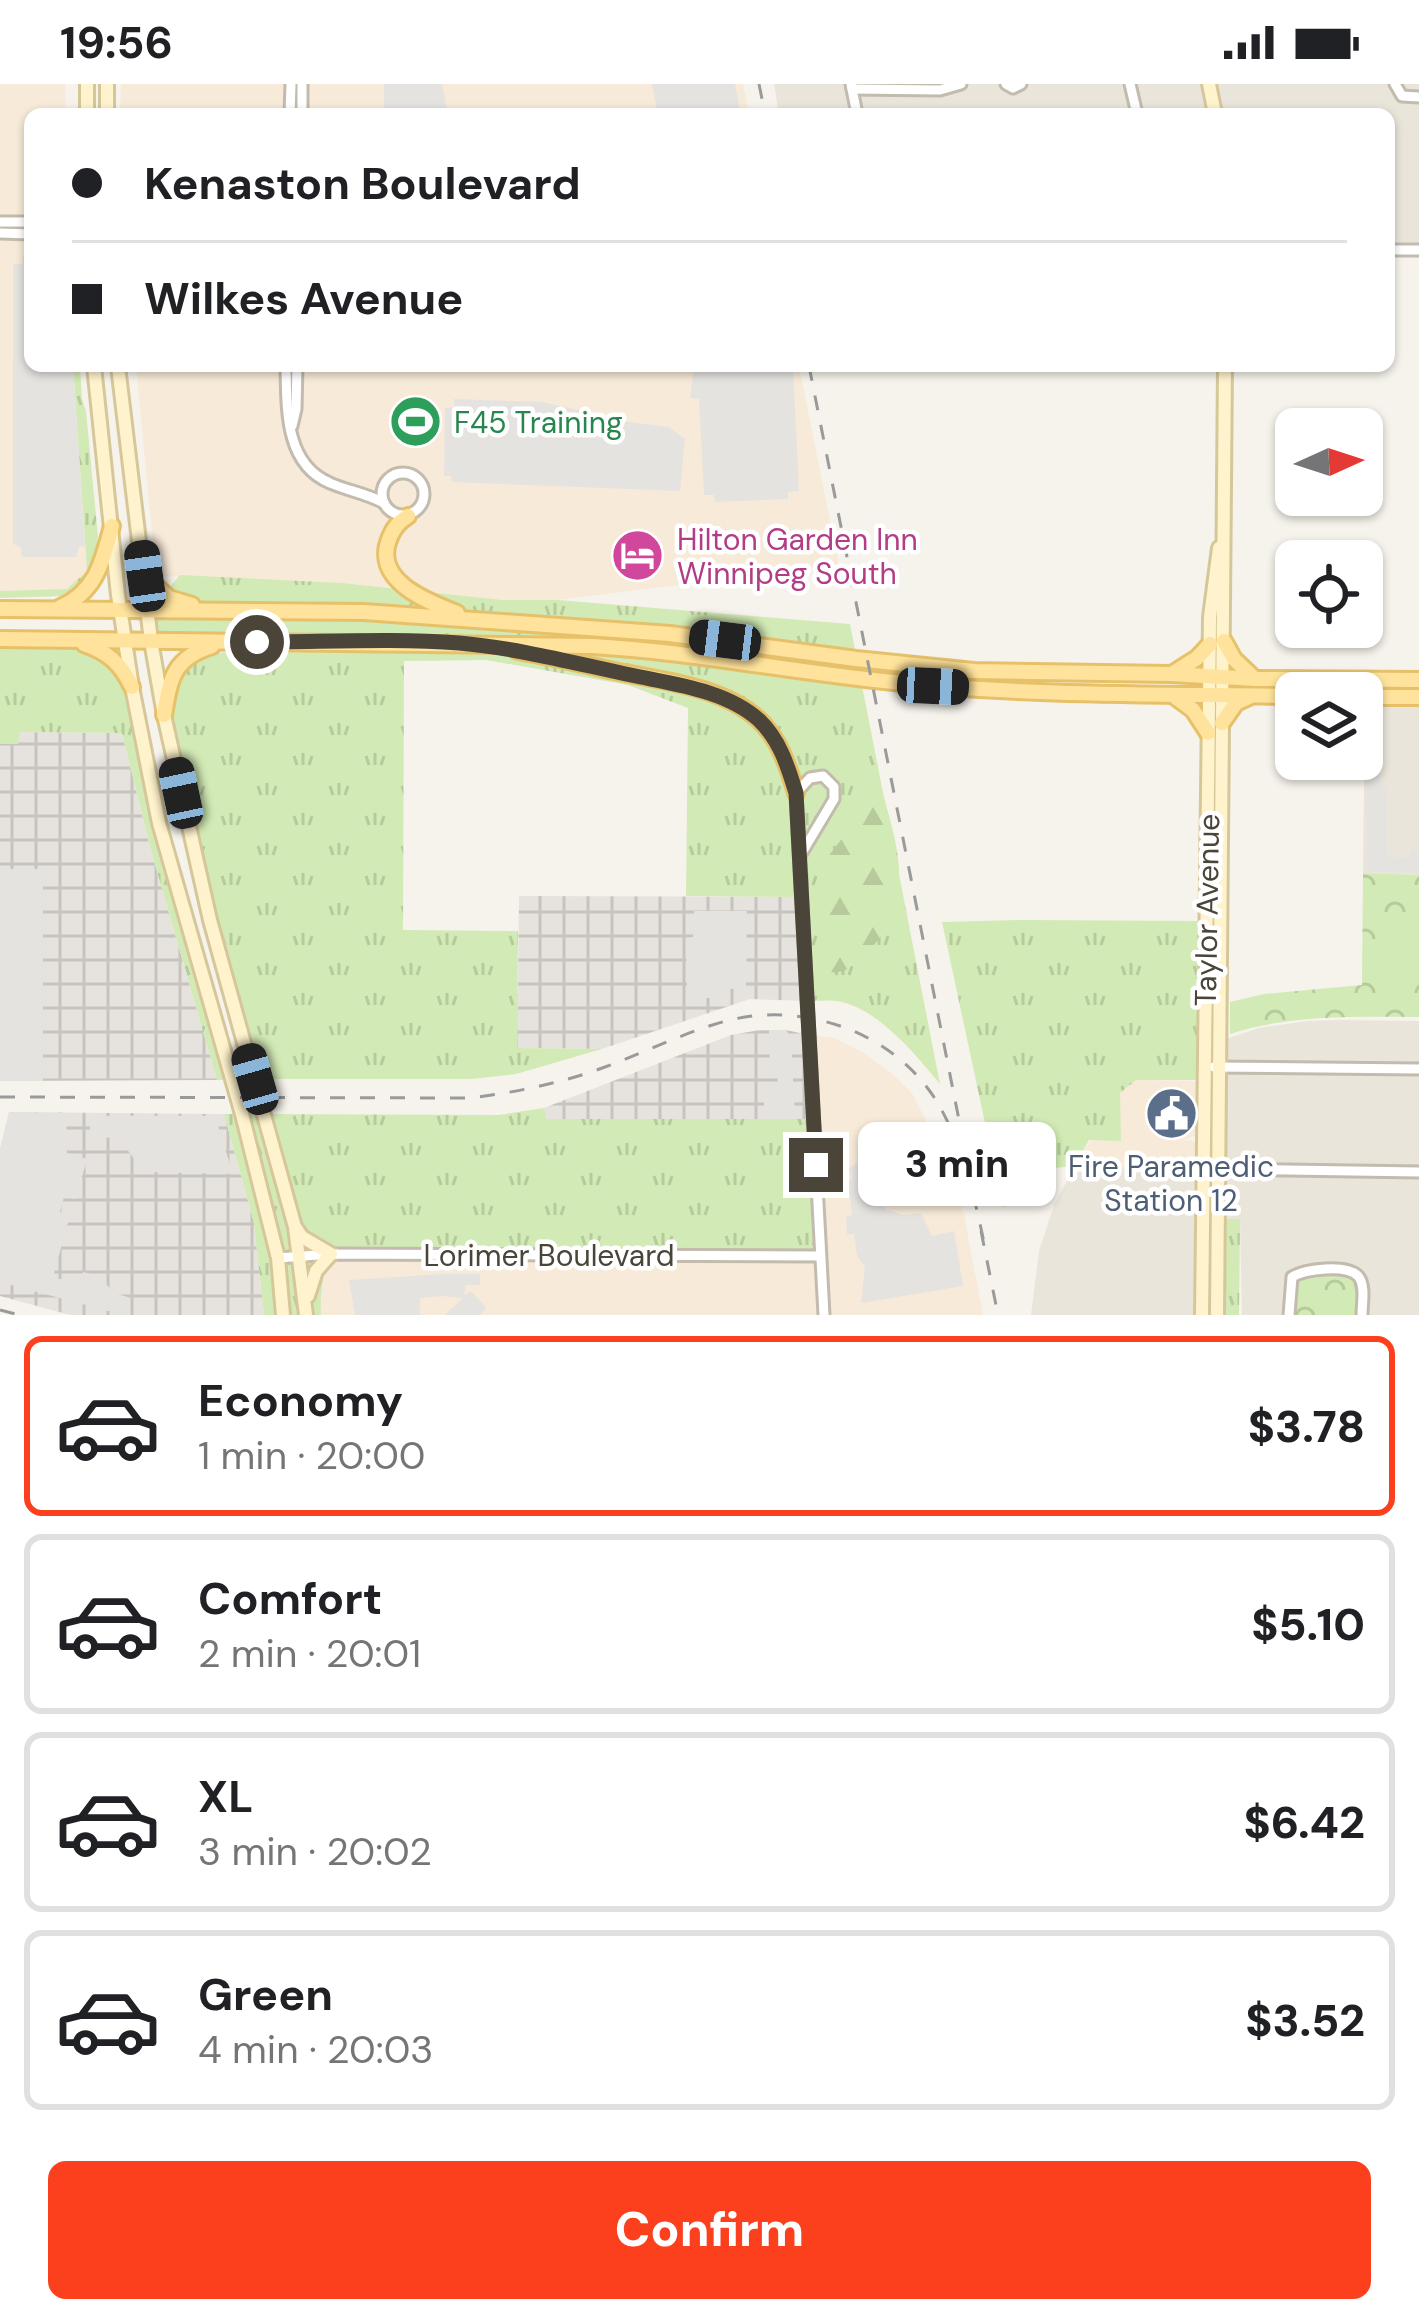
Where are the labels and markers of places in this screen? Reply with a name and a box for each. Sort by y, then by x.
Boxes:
sports icon: F45 Training [387,394,443,450]
place label: F45 Training [454,403,623,442]
place label: Hilton Garden Inn Winnipeg South [677,520,918,593]
hotel icon: Hilton Garden Inn Winnipeg South [610,528,666,584]
public building icon: Fire Paramedic Station 12 [1143,1086,1199,1142]
place label: Fire Paramedic Station 12 [1068,1147,1274,1220]

